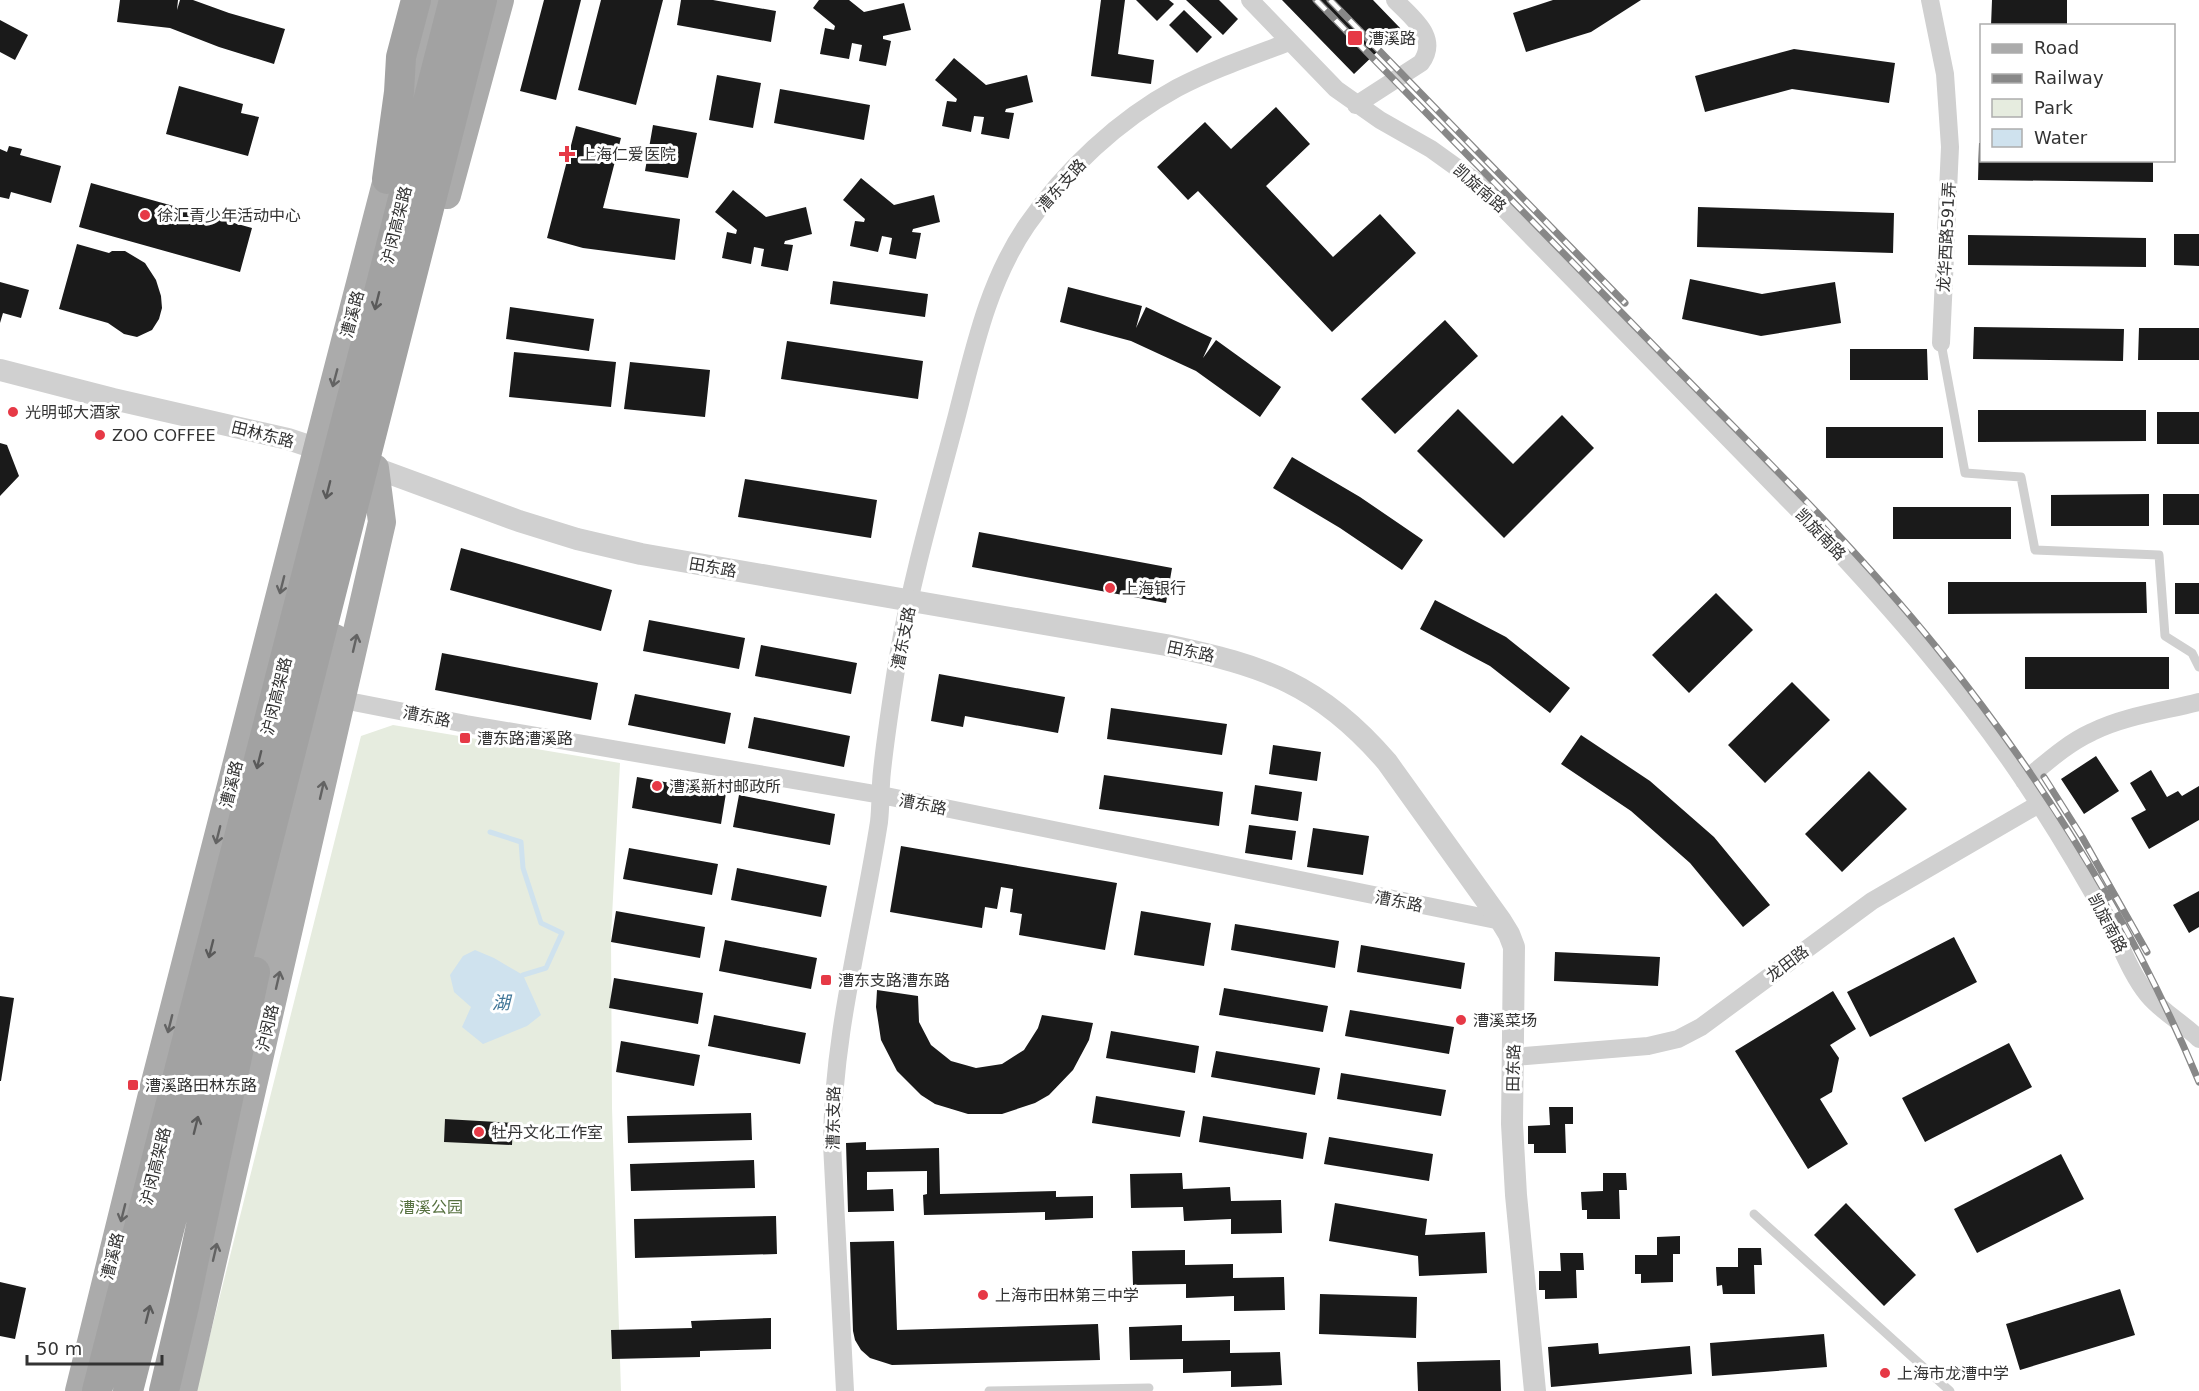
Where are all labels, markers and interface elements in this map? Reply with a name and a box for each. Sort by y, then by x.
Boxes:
legend [1980,24,2175,162]
marker: 漕溪路 [1346,29,1364,47]
place label: 漕溪路 [1368,29,1416,48]
text: Road [2034,37,2079,58]
text: Railway [2034,67,2104,88]
text: Park [2034,97,2073,118]
text: Water [2034,127,2088,148]
marker: 上海仁爱医院 [558,145,576,163]
place label: 上海仁爱医院 [580,145,676,164]
street label: 漕东支路 [1033,155,1090,215]
street label: 凯旋南路 [1449,160,1510,217]
street label: 龙华西路591弄 [1934,181,1959,293]
street label: 沪闵高架路 [378,184,415,266]
place label: 徐汇青少年活动中心 [157,206,301,225]
marker: 徐汇青少年活动中心 [138,208,152,222]
street label: 漕溪路 [337,288,368,340]
one-way arrow [370,291,382,310]
one-way arrow [329,368,340,387]
place label: 光明邨大酒家 [25,403,121,422]
marker: 光明邨大酒家 [6,405,20,419]
street label: 田林东路 [230,418,296,451]
place label: ZOO COFFEE [112,426,216,445]
marker: ZOO COFFEE [93,428,107,442]
one-way arrow [322,480,334,499]
street label: 凯旋南路 [1792,505,1850,564]
street label: 田东路 [688,554,738,581]
one-way arrow [276,575,288,594]
place label: 上海银行 [1122,579,1186,598]
marker: 上海银行 [1103,581,1117,595]
street label: 漕东支路 [888,605,919,671]
one-way arrow [350,633,362,652]
street label: 田东路 [1165,637,1216,666]
street label: 沪闵高架路 [258,655,295,737]
street label: 漕东路 [402,703,452,730]
place label: 漕东路漕溪路 [477,729,573,748]
marker: 漕东路漕溪路 [458,731,472,745]
one-way arrow [253,750,264,769]
street label: 漕溪路 [216,759,247,810]
place label: 漕溪新村邮政所 [669,777,781,796]
marker: 漕溪新村邮政所 [650,779,664,793]
one-way arrow [317,781,328,801]
street label: 漕东路 [898,791,948,818]
one-way arrow [212,825,224,844]
street label: 漕东路 [1374,888,1424,915]
street label: 凯旋南路 [2084,891,2131,956]
one-way arrow [204,939,216,958]
street label: 龙田路 [1762,941,1812,985]
one-way arrow [273,971,284,991]
place label: 漕东支路漕东路 [838,971,950,990]
marker: 漕东支路漕东路 [819,973,833,987]
water label: 湖 [492,992,513,1013]
street label: 沪闵路 [253,1003,282,1054]
place label: 漕溪菜场 [1473,1011,1537,1030]
marker: 漕溪菜场 [1454,1013,1468,1027]
one-way arrow [164,1014,175,1033]
street label: 田东路 [1504,1044,1523,1092]
place label: 漕溪路田林东路 [145,1076,257,1095]
marker: 漕溪路田林东路 [126,1078,140,1092]
street label: 漕东支路 [823,1086,844,1150]
one-way arrow [191,1116,202,1135]
place label: 牡丹文化工作室 [491,1123,603,1142]
street label: 沪闵高架路 [137,1125,174,1207]
marker: 牡丹文化工作室 [472,1125,486,1139]
park label: 漕溪公园 [399,1198,463,1217]
one-way arrow [116,1204,128,1223]
street label: 漕溪路 [97,1231,128,1282]
one-way arrow [210,1243,222,1262]
place label: 上海市田林第三中学 [995,1286,1139,1305]
marker: 上海市田林第三中学 [976,1288,990,1302]
one-way arrow [142,1305,154,1324]
scale bar [27,1328,162,1366]
text: 50 m [36,1338,82,1359]
place label: 上海市龙漕中学 [1897,1364,2009,1383]
marker: 上海市龙漕中学 [1878,1366,1892,1380]

